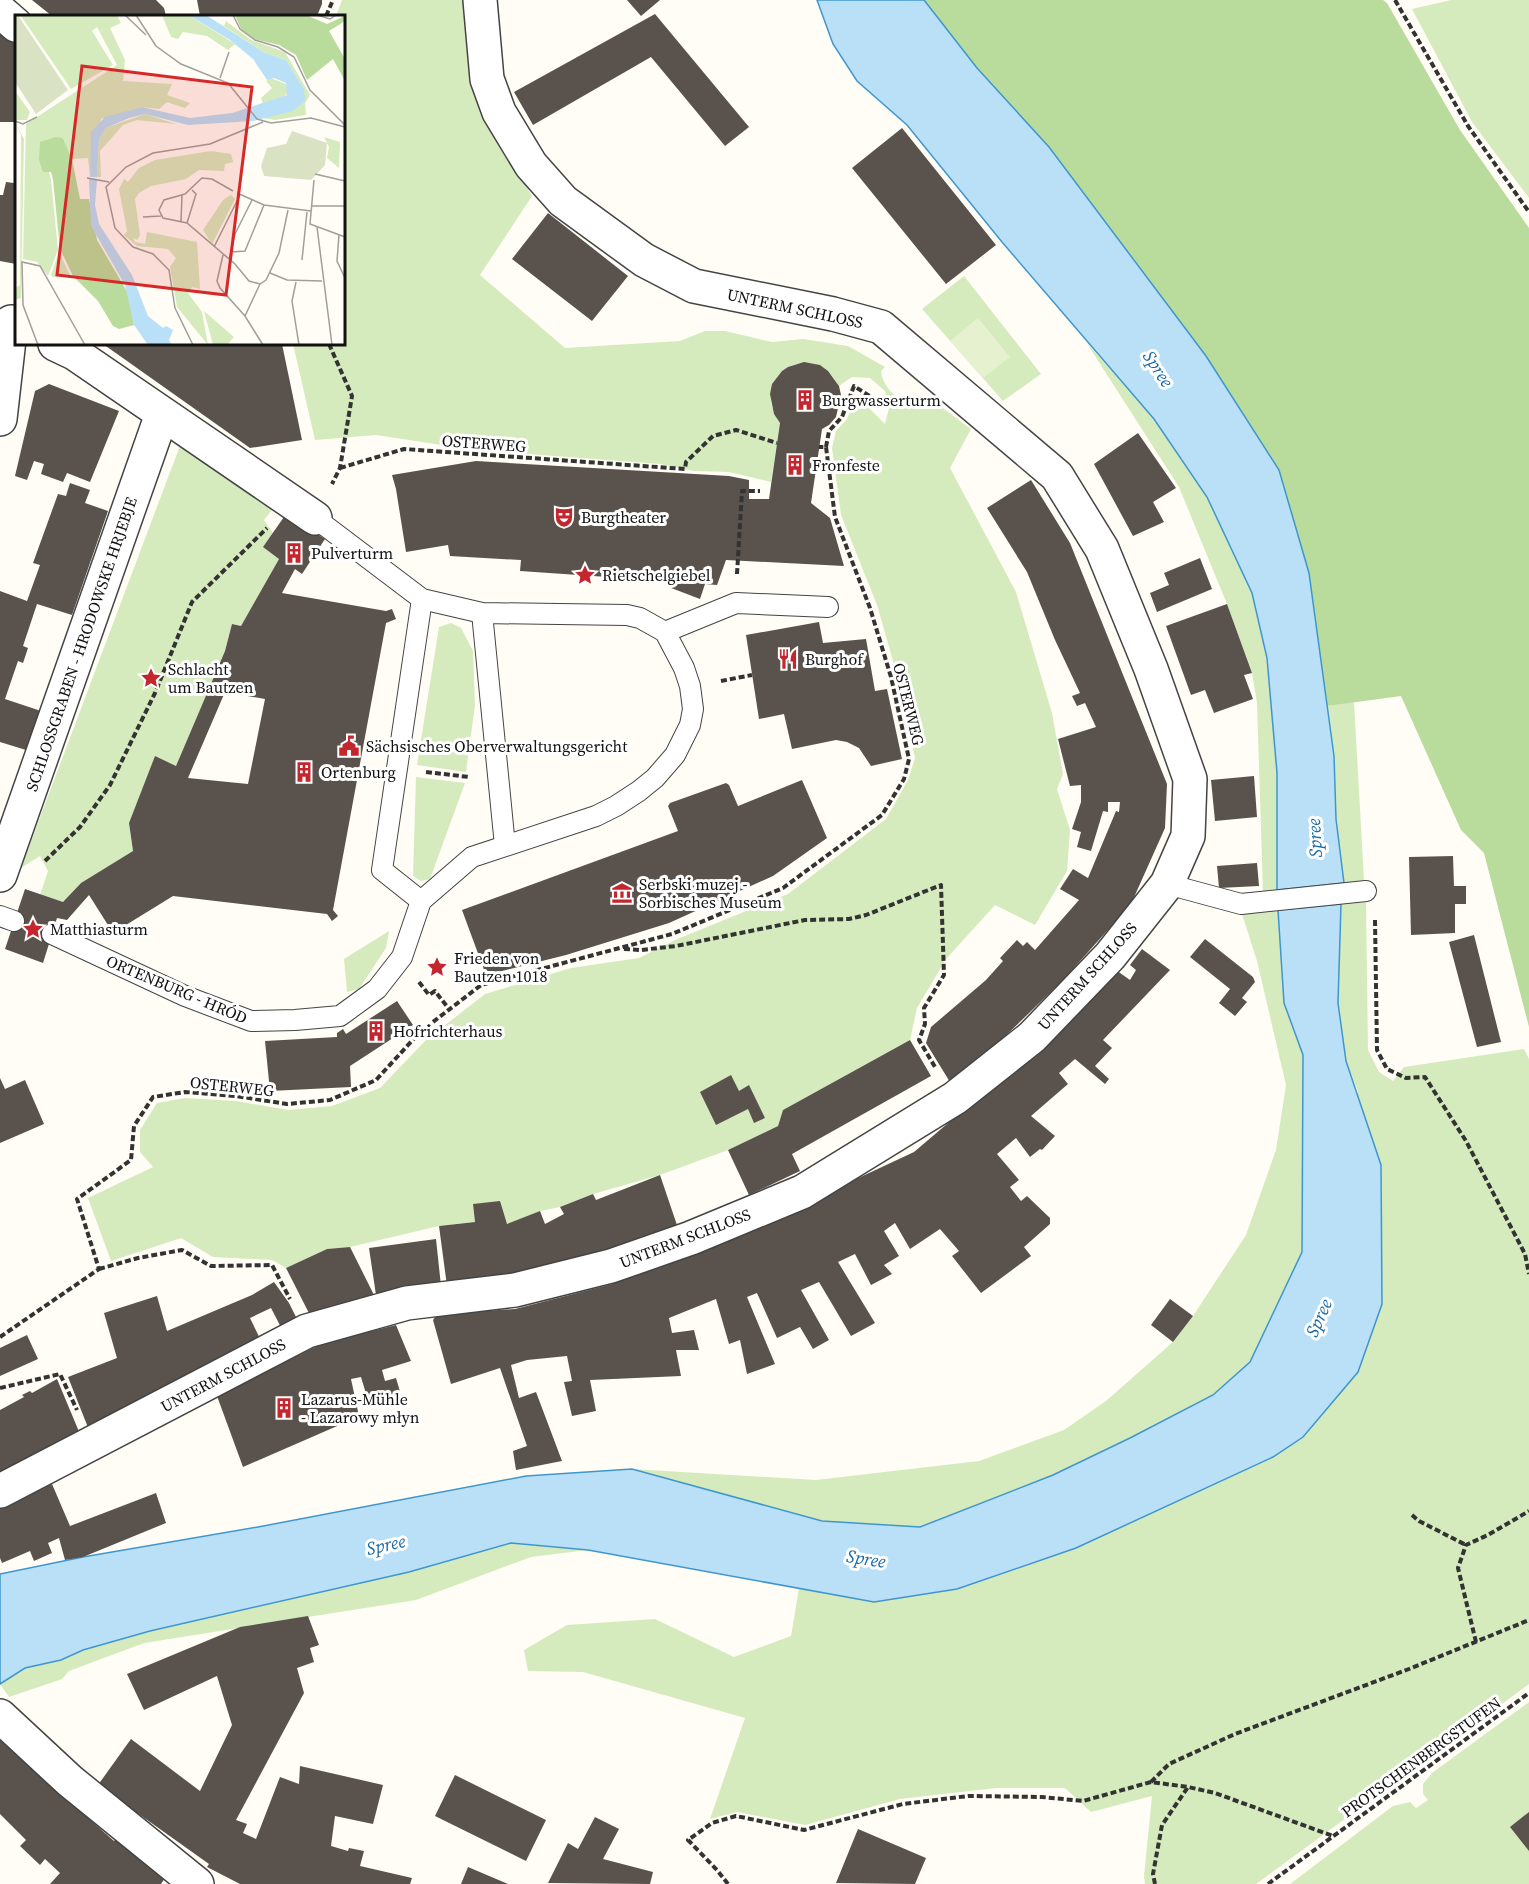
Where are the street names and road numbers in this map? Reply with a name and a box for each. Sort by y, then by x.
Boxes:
street label: UNTERM SCHLOSS [725,283,865,333]
street label: OSTERWEG [441,429,527,457]
street label: SCHLOSSGRABEN - HRODOWSKE HRJEBJE [20,494,142,794]
street label: OSTERWEG [888,660,930,748]
street label: UNTERM SCHLOSS [1032,917,1142,1035]
street label: ORTENBURG - HRÓD [103,949,251,1029]
street label: OSTERWEG [189,1071,275,1101]
street label: UNTERM SCHLOSS [616,1203,754,1273]
street label: UNTERM SCHLOSS [157,1333,289,1417]
street label: PROTSCHENBERGSTUFEN [1337,1692,1505,1822]

